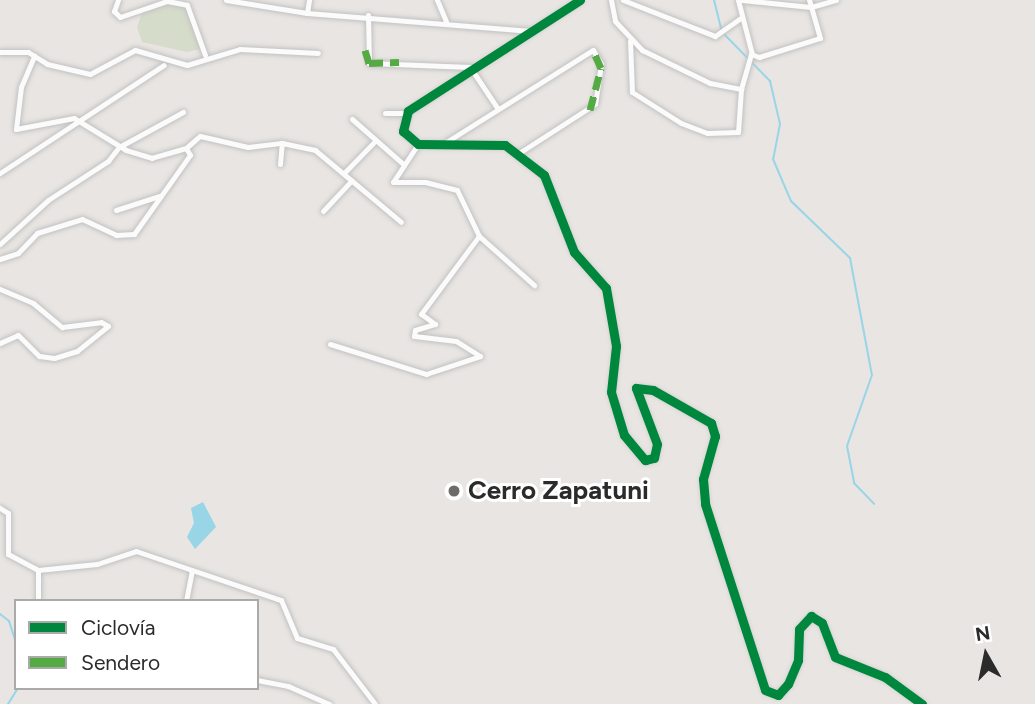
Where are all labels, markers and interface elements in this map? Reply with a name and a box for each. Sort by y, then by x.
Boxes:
place label: Cerro Zapatuni [468,475,649,507]
marker: Cerro Zapatuni [446,483,462,499]
legend [14,599,259,690]
text: Ciclovía [81,615,155,640]
north arrow [951,620,1021,690]
text: N [974,621,992,646]
text: Sendero [81,650,160,675]

